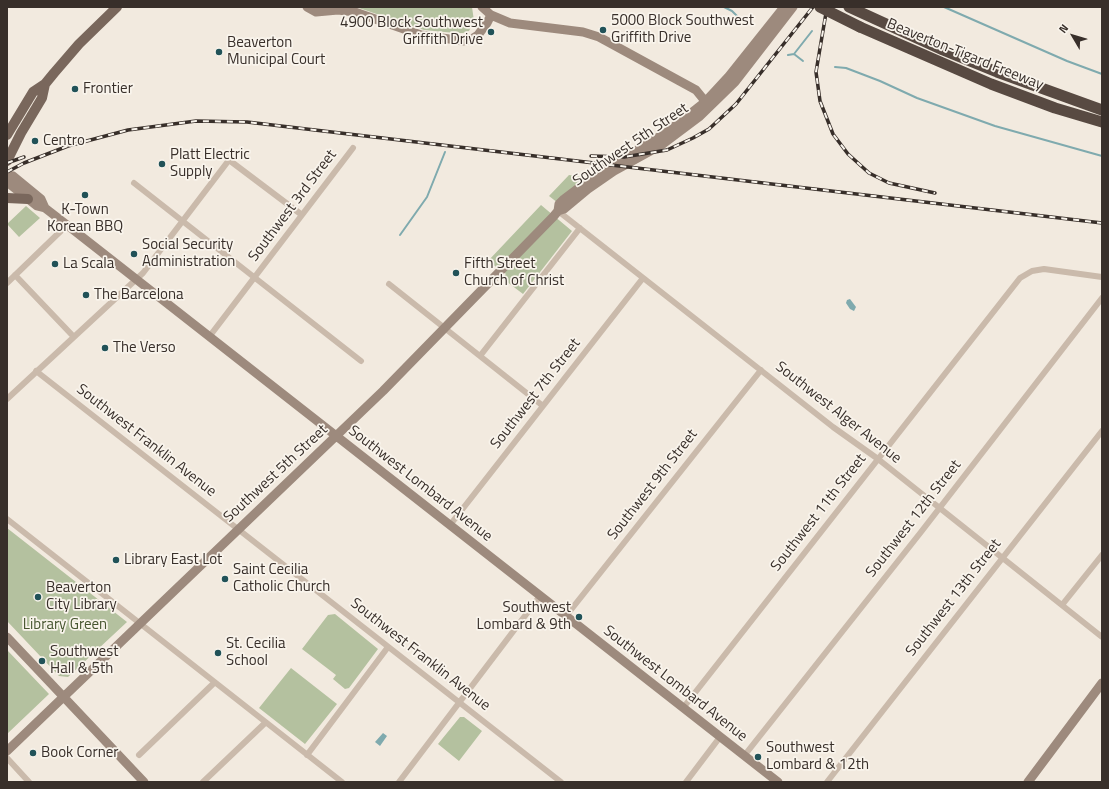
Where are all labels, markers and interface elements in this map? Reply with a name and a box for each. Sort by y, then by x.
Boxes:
place label: 5000 Block Southwest Griffith Drive [611,12,754,47]
place label: 4900 Block Southwest Griffith Drive [340,14,483,49]
street label: Beaverton-Tigard Freeway [884,15,1046,95]
north arrow [1053,16,1093,56]
text: N [1055,21,1072,37]
marker: 5000 Block Southwest Griffith Drive [598,25,608,35]
marker: 4900 Block Southwest Griffith Drive [486,27,496,37]
place label: Beaverton Municipal Court [227,34,325,69]
marker: Beaverton Municipal Court [214,47,224,57]
place label: Frontier [83,80,133,98]
marker: Frontier [70,84,80,94]
street label: Southwest 5th Street [570,100,692,190]
place label: Centro [43,132,85,150]
marker: Centro [30,136,40,146]
place label: Platt Electric Supply [170,146,250,181]
street label: Southwest 3rd Street [245,147,341,265]
marker: Platt Electric Supply [157,159,167,169]
marker: K-Town Korean BBQ [80,190,90,200]
place label: K-Town Korean BBQ [47,201,123,236]
place label: Social Security Administration [142,236,235,271]
marker: Social Security Administration [129,249,139,259]
place label: La Scala [63,255,114,273]
place label: Fifth Street Church of Christ [464,255,564,290]
marker: La Scala [50,259,60,269]
marker: Fifth Street Church of Christ [451,268,461,278]
place label: The Barcelona [94,286,184,304]
marker: The Barcelona [81,290,91,300]
street label: Southwest 7th Street [487,335,585,453]
place label: The Verso [113,339,176,357]
marker: The Verso [100,343,110,353]
street label: Southwest Alger Avenue [771,358,905,468]
street label: Southwest Franklin Avenue [73,381,219,501]
street label: Southwest 5th Street [220,421,332,527]
street label: Southwest Lombard Avenue [344,422,496,546]
street label: Southwest 9th Street [604,426,702,544]
street label: Southwest 11th Street [768,451,870,575]
street label: Southwest 12th Street [863,457,965,581]
street label: Southwest 13th Street [903,536,1005,660]
place label: Library East Lot [124,551,222,569]
marker: Library East Lot [111,555,121,565]
place label: Saint Cecilia Catholic Church [233,561,330,596]
marker: Saint Cecilia Catholic Church [220,574,230,584]
place label: Beaverton City Library [46,579,117,614]
marker: Beaverton City Library [33,592,43,602]
street label: Southwest Franklin Avenue [347,595,493,715]
place label: Southwest Lombard & 9th [476,599,571,634]
marker: Southwest Lombard & 9th [574,612,584,622]
park label: Library Green [23,616,107,634]
street label: Southwest Lombard Avenue [599,622,751,746]
place label: St. Cecilia School [226,635,285,670]
place label: Southwest Hall & 5th [50,643,118,678]
marker: St. Cecilia School [213,648,223,658]
marker: Southwest Hall & 5th [37,656,47,666]
place label: Southwest Lombard & 12th [766,739,869,774]
place label: Book Corner [41,744,119,762]
marker: Book Corner [28,748,38,758]
marker: Southwest Lombard & 12th [753,752,763,762]

